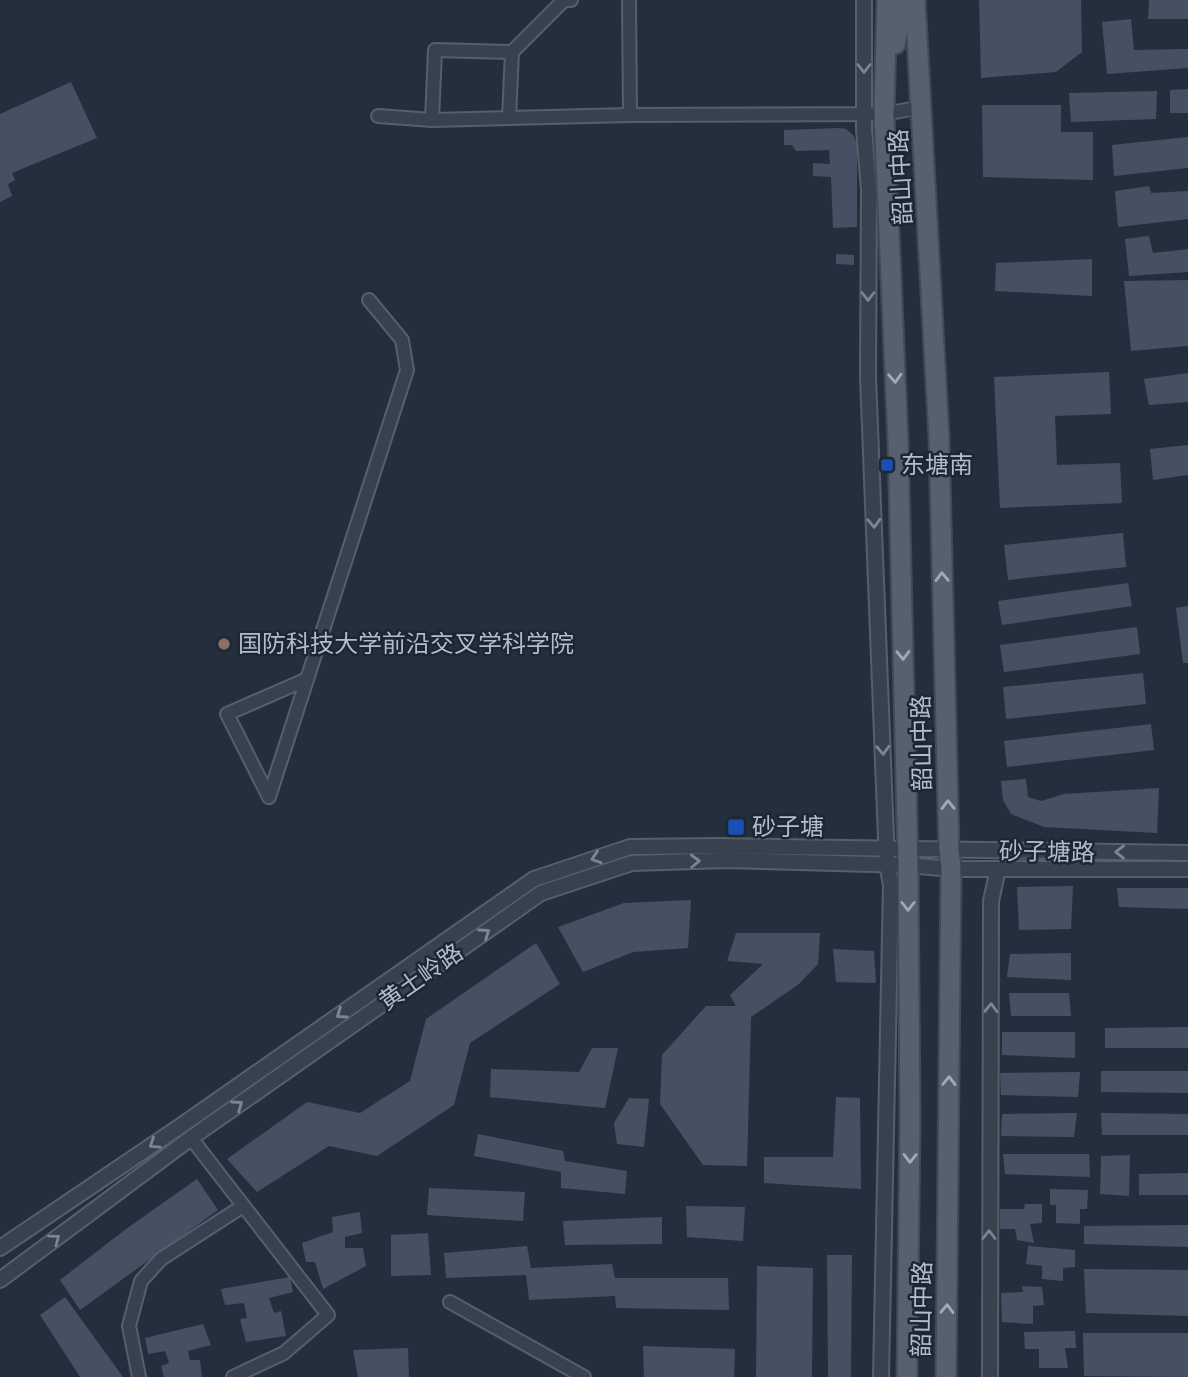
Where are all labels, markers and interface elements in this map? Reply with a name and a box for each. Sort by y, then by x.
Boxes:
one-way arrow [856,63,872,74]
street label: 韶山中路 [885,128,917,226]
one-way arrow [860,291,876,301]
one-way arrow [888,373,903,384]
place label: 东塘南 [901,451,973,479]
marker: 东塘南 [879,457,895,473]
one-way arrow [866,518,881,529]
one-way arrow [934,572,950,582]
place label: 国防科技大学前沿交叉学科学院 [238,630,574,658]
marker: 国防科技大学前沿交叉学科学院 [216,636,232,652]
one-way arrow [895,649,910,660]
street label: 韶山中路 [907,695,937,791]
one-way arrow [875,746,891,756]
one-way arrow [940,799,955,810]
place label: 砂子塘 [752,813,824,841]
marker: 砂子塘 [726,817,746,837]
street label: 砂子塘路 [999,837,1095,867]
one-way arrow [1114,845,1125,860]
one-way arrow [590,850,602,865]
one-way arrow [690,853,701,868]
one-way arrow [901,901,916,912]
one-way arrow [477,928,490,941]
street label: 黄土岭路 [374,938,468,1016]
one-way arrow [984,1002,999,1013]
one-way arrow [336,1006,349,1018]
one-way arrow [941,1076,957,1086]
one-way arrow [230,1101,243,1113]
one-way arrow [149,1136,162,1148]
one-way arrow [902,1154,918,1164]
one-way arrow [981,1230,997,1240]
one-way arrow [47,1235,60,1248]
street label: 韶山中路 [907,1261,937,1357]
one-way arrow [939,1303,955,1314]

